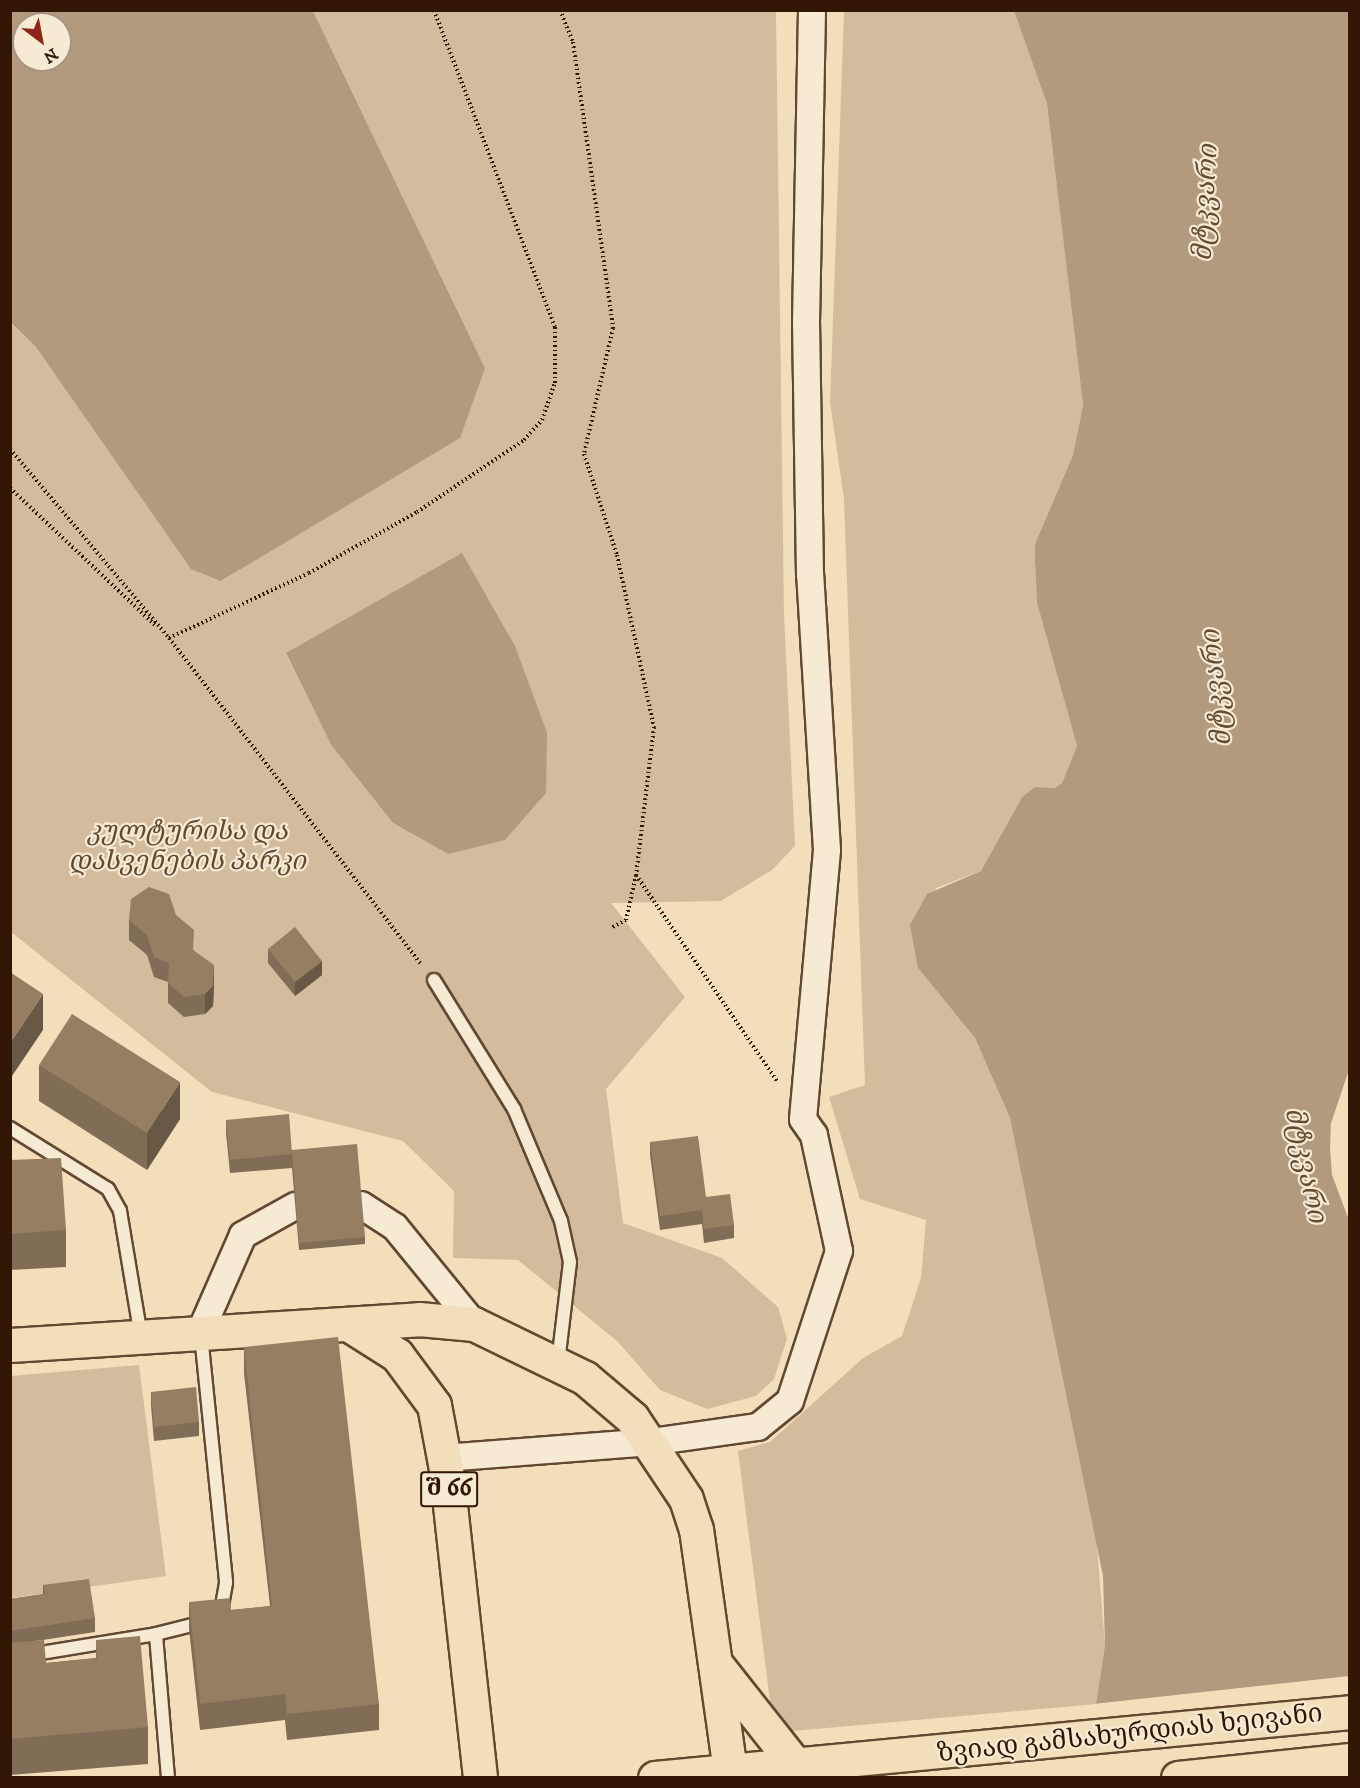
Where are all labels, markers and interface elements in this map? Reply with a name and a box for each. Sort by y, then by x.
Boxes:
north arrow [12,12,72,72]
text: N [40,44,61,68]
water label: მტკვარი [1187,144,1225,262]
water label: მტკვარი [1195,628,1239,748]
park label: კულტურისა და დასვენების პარკი [68,816,306,878]
water label: მტკვარი [1277,1104,1333,1226]
road number: შ 66 [419,1468,479,1510]
street label: ზვიად გამსახურდიას ხეივანი [936,1698,1324,1770]

